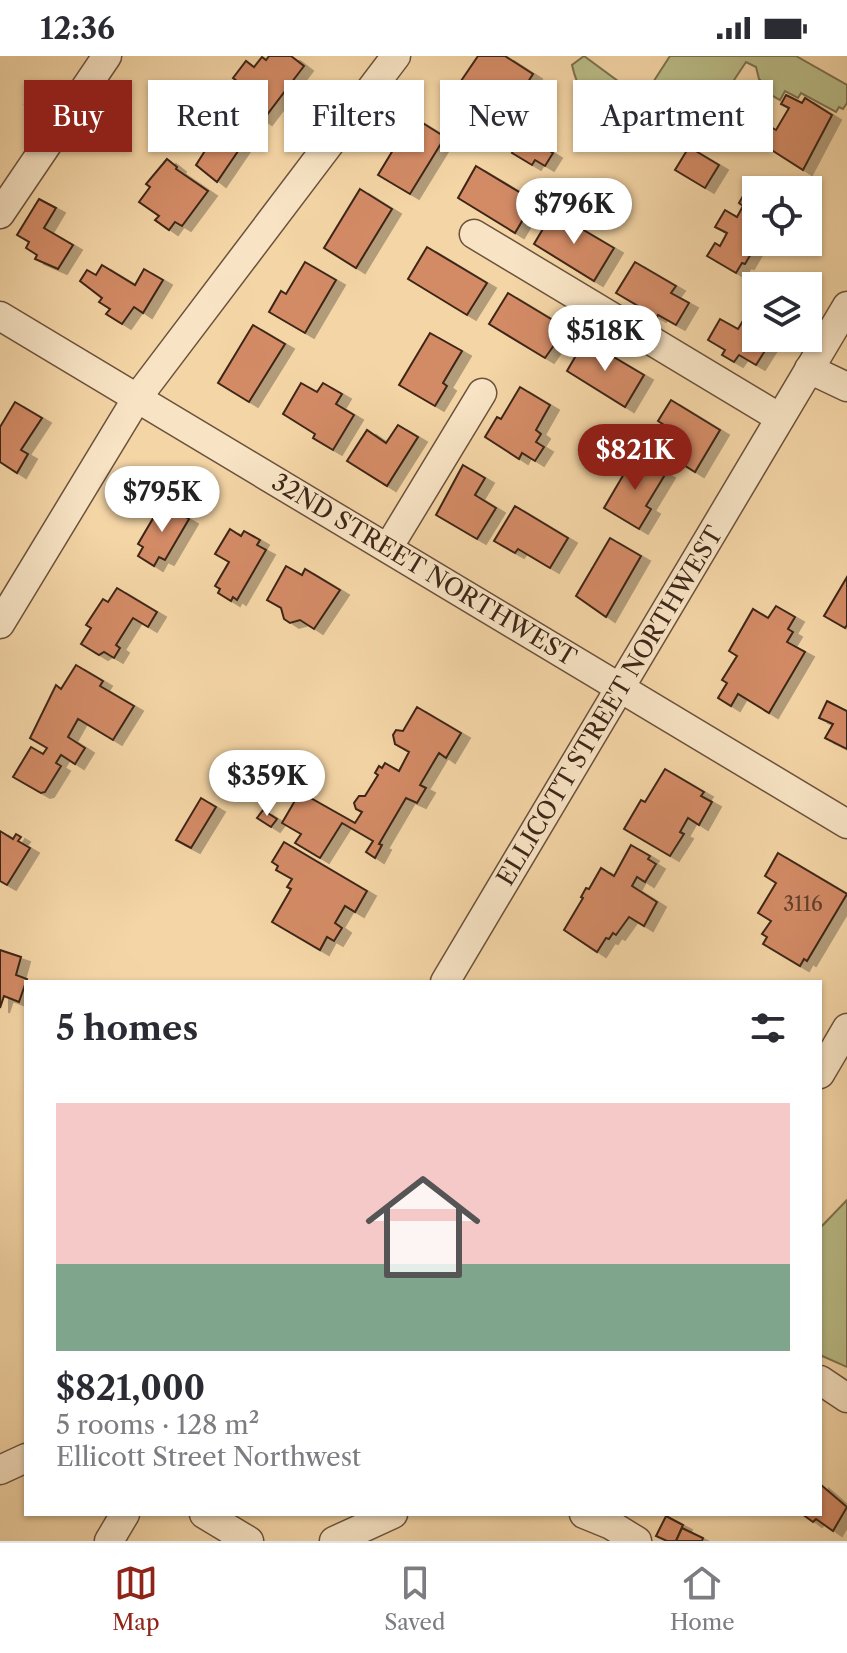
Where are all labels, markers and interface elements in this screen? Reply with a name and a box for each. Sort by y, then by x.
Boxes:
text: 12:36 [40,10,115,47]
chip: Buy [24,80,132,152]
chip: Rent [148,80,268,152]
chip: Filters [284,80,424,152]
chip: New [440,80,557,152]
chip: Apartment [573,80,773,152]
map controls [742,176,822,352]
button: locate [742,176,822,256]
pin: $796K [518,178,630,246]
text: $796K [534,188,614,220]
button: layers [742,272,822,352]
pin: $518K [549,305,661,373]
text: $518K [566,315,644,347]
pin: $821K [579,424,691,492]
text: $821K [596,434,674,466]
pin: $795K [106,466,218,534]
street label: 32ND STREET NORTHWEST [267,467,582,672]
text: $795K [123,476,201,508]
street label: ELLICOTT STREET NORTHWEST [491,521,729,891]
pin: $359K [211,750,323,818]
text: $359K [227,760,307,792]
house number: 3116 [783,892,823,916]
icon: filters [746,1006,790,1050]
text: 5 homes [56,1007,198,1049]
icon: home [351,1155,495,1299]
text: $821,000 [56,1367,205,1409]
text: 5 rooms · 128 m² [56,1409,259,1441]
text: Ellicott Street Northwest [56,1441,361,1473]
tab: Map [112,1561,160,1636]
tab: Saved [384,1561,445,1636]
tab: Home [670,1561,735,1636]

